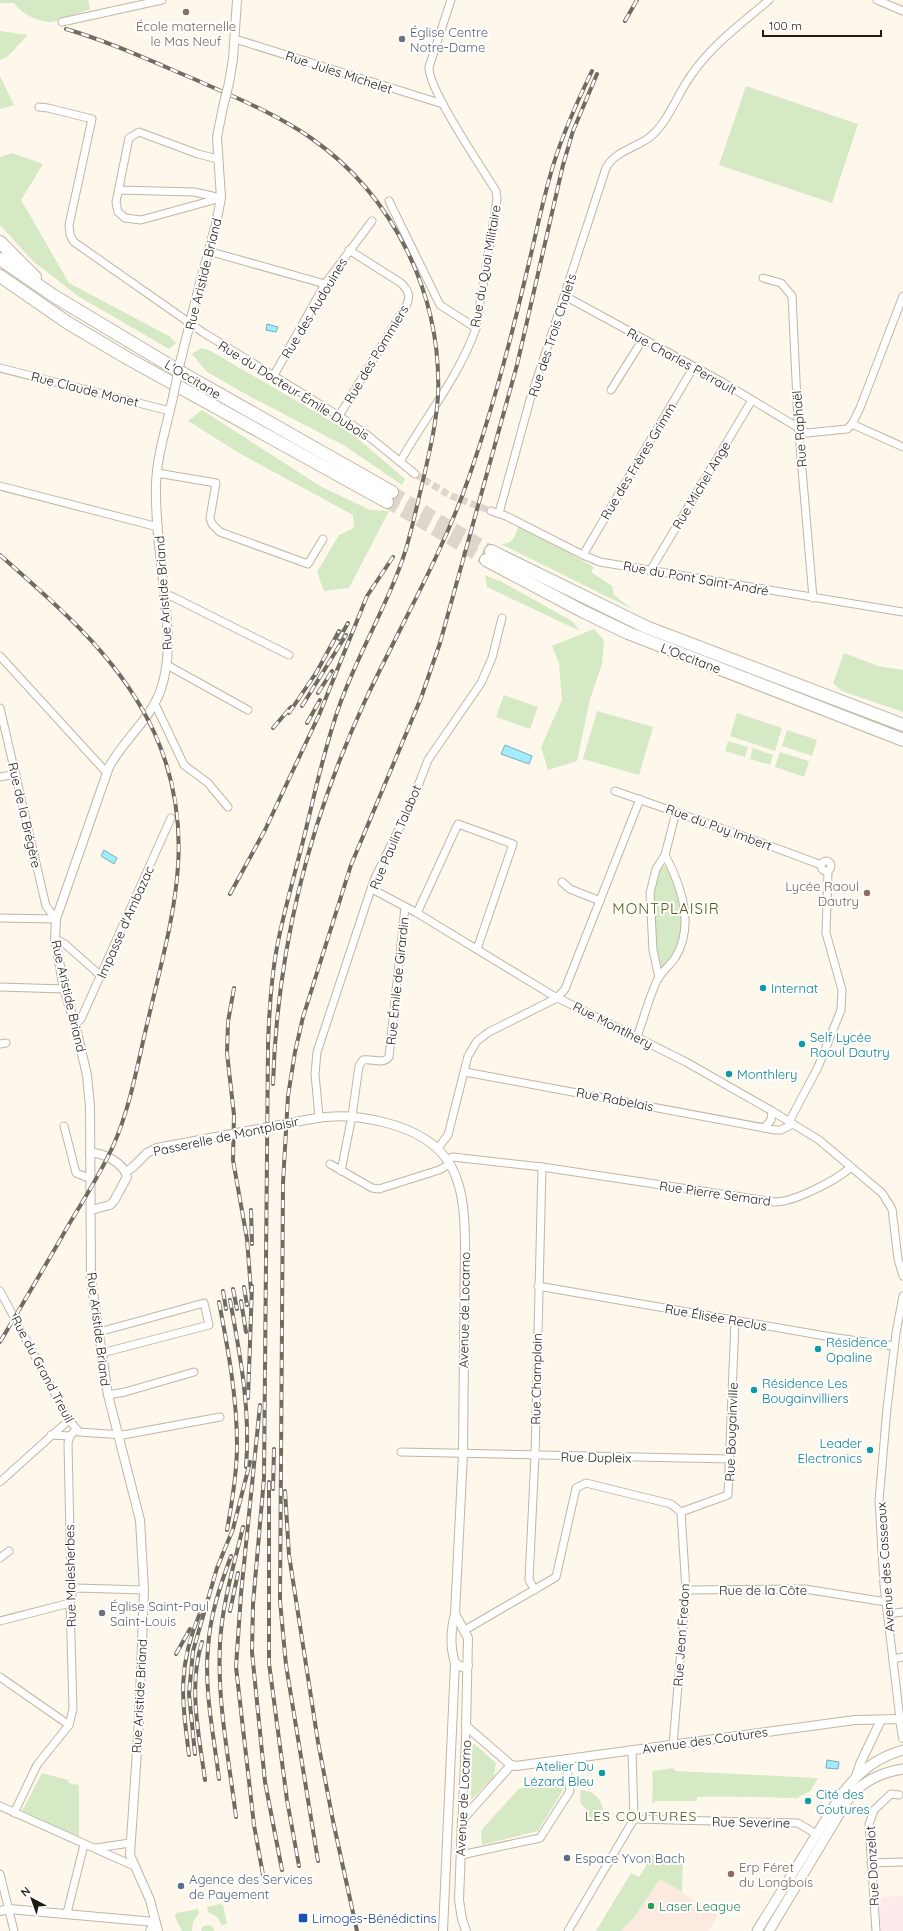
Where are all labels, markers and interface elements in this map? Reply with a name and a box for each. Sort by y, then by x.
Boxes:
marker: École maternelle le Mas Neuf [181,7,191,17]
scale bar [763,12,881,38]
place label: École maternelle le Mas Neuf [136,18,236,49]
text: 100 m [769,18,802,33]
place label: Église Centre Notre-Dame [410,24,488,55]
marker: Église Centre Notre-Dame [397,34,407,44]
street label: Rue Jules Michelet [284,47,394,97]
street label: Rue du Quai Militaire [466,204,504,328]
street label: Rue Aristide Briand [181,216,225,332]
street label: Rue des Audouines [278,255,350,361]
street label: Rue des Trois Chalets [525,271,579,399]
street label: Rue des Pommiers [340,302,412,406]
street label: Rue Charles Perrault [624,324,740,398]
street label: Rue du Docteur Émile Dubois [216,337,372,443]
street label: L'Occitane [162,356,224,402]
street label: Rue Claude Monet [30,368,140,410]
street label: Rue Raphaël [788,390,810,468]
street label: Rue des Frères Grimm [597,400,679,522]
street label: Rue Michel Ange [669,438,733,532]
street label: Rue Aristide Briand [151,535,175,651]
street label: Rue du Pont Saint-André [622,557,770,599]
street label: L'Occitane [659,639,723,677]
street label: Rue de la Brégère [5,761,45,869]
street label: Rue Paulin Talabot [366,782,424,892]
street label: Rue du Puy Imbert [664,800,774,854]
street label: Impasse d'Ambazac [93,863,157,981]
place label: Lycée Raoul Dautry [785,878,859,909]
marker: Lycée Raoul Dautry [862,888,872,898]
district label: MONTPLAISIR [612,899,720,918]
street label: Rue Émile de Girardin [382,916,412,1046]
street label: Rue Aristide Briand [48,938,90,1054]
place label: Internat [771,980,818,996]
marker: Internat [758,983,768,993]
street label: Rue Montlhery [570,998,656,1052]
place label: Self Lycée Raoul Dautry [810,1029,890,1060]
marker: Self Lycée Raoul Dautry [797,1039,807,1049]
place label: Monthlery [737,1066,798,1082]
marker: Monthlery [724,1069,734,1079]
street label: Rue Rabelais [575,1084,655,1114]
street label: Passerelle de Montplaisir [152,1113,300,1159]
street label: Rue Pierre Semard [658,1177,772,1209]
street label: Avenue de Locarno [455,1251,473,1368]
street label: Rue Aristide Briand [84,1271,114,1387]
street label: Rue Élisée Reclus [664,1300,768,1334]
street label: Rue du Grand Treuil [8,1313,78,1425]
street label: Rue Champlain [527,1333,545,1425]
place label: Résidence Opaline [826,1334,888,1365]
marker: Résidence Opaline [813,1344,823,1354]
place label: Résidence Les Bougainvilliers [762,1375,849,1406]
street label: Rue Bougainville [721,1382,741,1482]
marker: Résidence Les Bougainvilliers [749,1385,759,1395]
place label: Leader Electronics [798,1435,862,1466]
marker: Leader Electronics [865,1445,875,1455]
street label: Rue Dupleix [560,1448,632,1466]
street label: Avenue des Casseaux [872,1501,898,1633]
street label: Rue Malesherbes [61,1524,79,1628]
street label: Rue de la Côte [719,1582,807,1598]
street label: Rue Jean Fredon [669,1583,693,1687]
place label: Église Saint-Paul Saint-Louis [110,1598,209,1629]
marker: Église Saint-Paul Saint-Louis [97,1608,107,1618]
street label: Rue Aristide Briand [128,1638,150,1754]
street label: Avenue des Coutures [641,1723,769,1757]
street label: Avenue de Locarno [452,1739,474,1857]
place label: Atelier Du Lézard Bleu [523,1758,594,1789]
marker: Atelier Du Lézard Bleu [597,1768,607,1778]
place label: Cité des Coutures [816,1786,870,1817]
marker: Cité des Coutures [803,1796,813,1806]
district label: LES COUTURES [585,1807,697,1825]
street label: Rue Severine [712,1813,790,1831]
street label: Rue Donzelot [862,1826,882,1906]
place label: Espace Yvon Bach [575,1850,685,1866]
marker: Espace Yvon Bach [562,1853,572,1863]
place label: Erp Féret du Longbois [739,1859,813,1890]
marker: Erp Féret du Longbois [726,1869,736,1879]
place label: Agence des Services de Payement [189,1871,313,1902]
north arrow [12,1879,52,1919]
marker: Agence des Services de Payement [176,1881,186,1891]
text: N [18,1884,33,1899]
place label: Laser League [659,1898,741,1914]
marker: Laser League [646,1901,656,1911]
place label: Limoges-Bénédictins [312,1910,437,1926]
marker: Limoges-Bénédictins [297,1912,309,1924]

